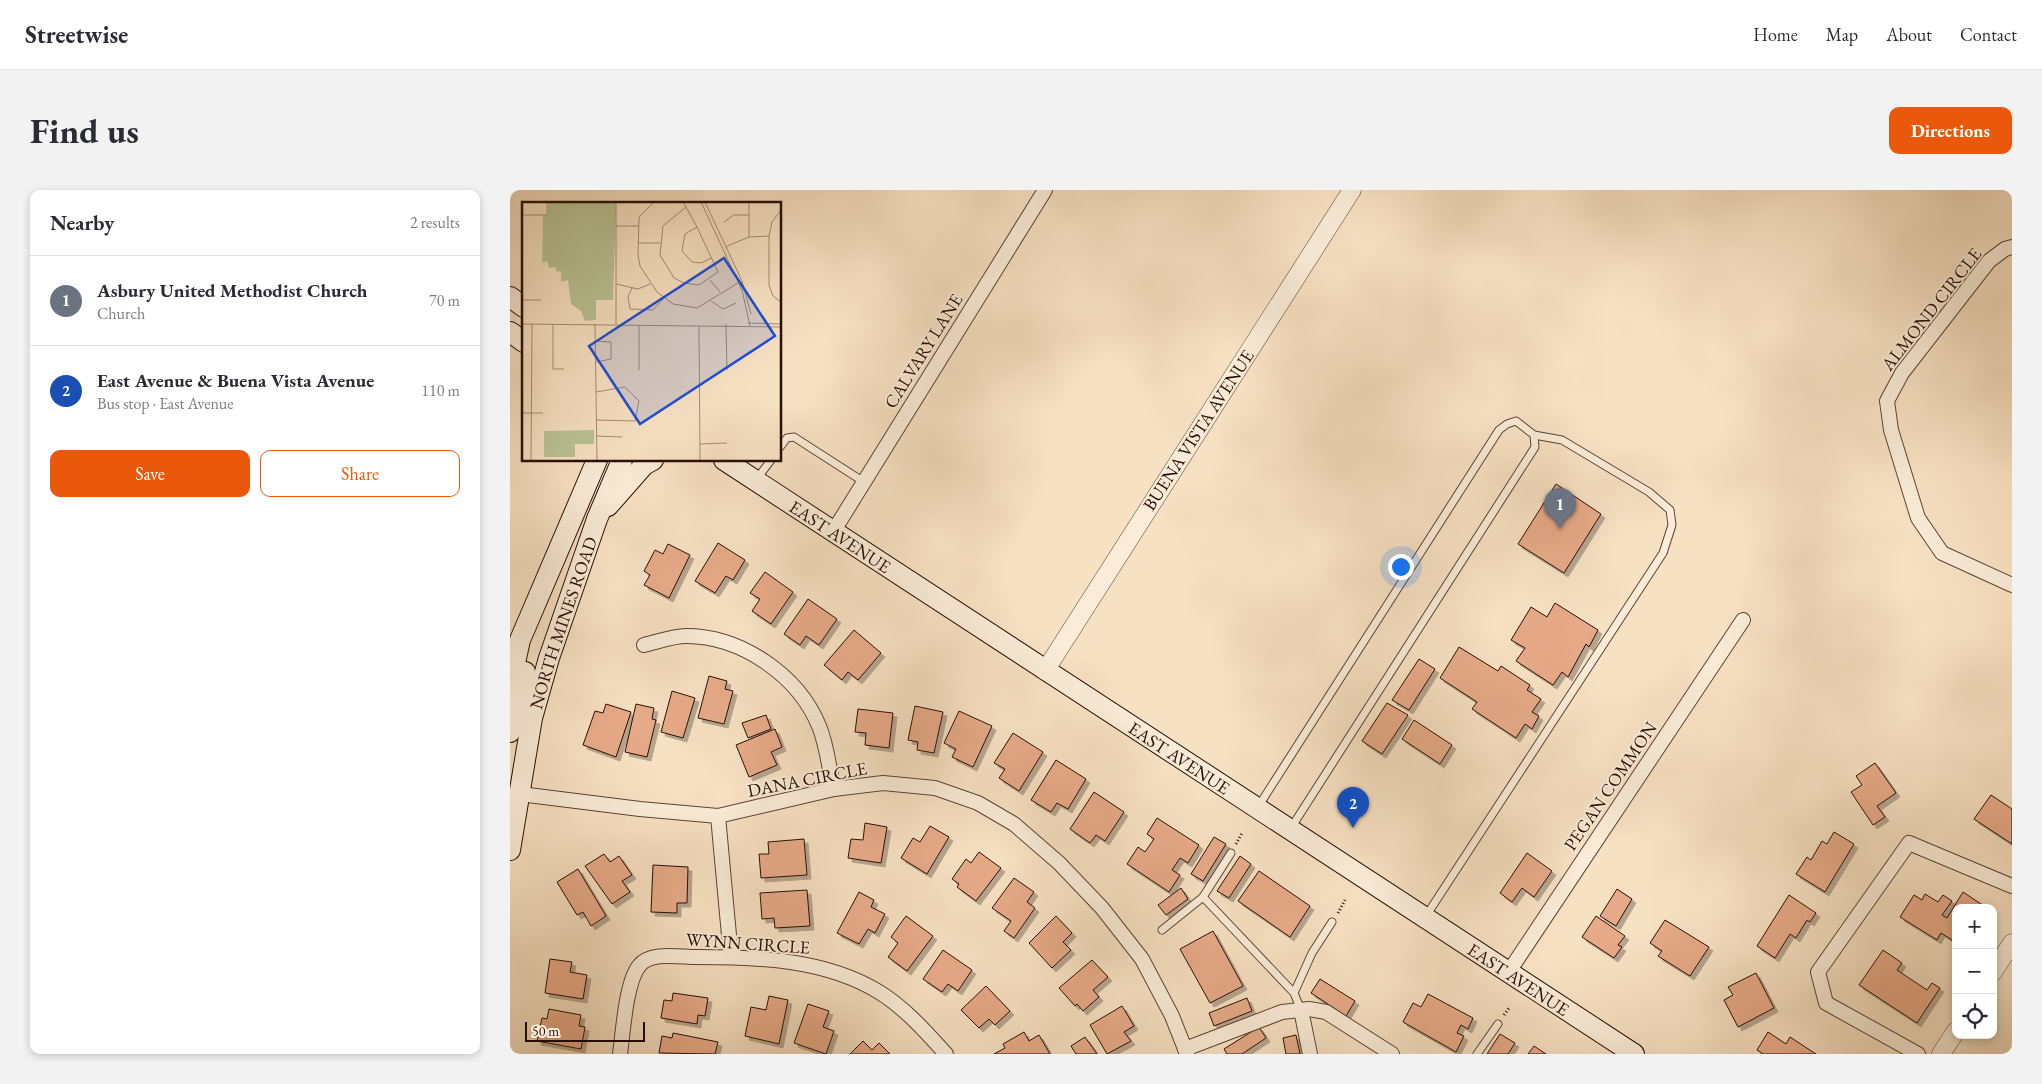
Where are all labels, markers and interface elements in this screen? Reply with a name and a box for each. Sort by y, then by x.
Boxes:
text: Streetwise [25,19,128,50]
text: Home [1753,23,1798,46]
text: Map [1826,23,1858,46]
text: About [1886,23,1932,46]
text: Contact [1960,23,2017,46]
button: Directions [1889,107,2012,154]
text: Find us [30,108,139,153]
inset map [522,202,781,461]
text: Nearby [50,209,114,236]
text: 2 results [410,212,460,233]
street label: ALMOND CIRCLE [1875,243,1986,376]
text: Asbury United Methodist Church [97,278,367,303]
street label: CALVARY LANE [879,289,967,413]
text: 1 [62,290,70,311]
text: 70 m [429,290,460,311]
text: Church [97,303,145,324]
street label: BUENA VISTA AVENUE [1137,345,1259,515]
text: East Avenue & Buena Vista Avenue [97,368,374,393]
text: 2 [62,380,70,401]
text: 110 m [421,380,460,401]
text: Bus stop · East Avenue [97,393,234,414]
button: Save [50,450,250,497]
button: Share [260,450,460,497]
pin: 1 [1544,488,1576,529]
street label: EAST AVENUE [785,494,896,577]
street label: NORTH MINES ROAD [524,533,602,711]
your location [1388,554,1414,580]
street label: EAST AVENUE [1124,716,1235,799]
street label: PEGAN COMMON [1558,717,1662,855]
street label: DANA CIRCLE [745,756,869,802]
pin: 2 [1337,787,1369,828]
map controls [1952,904,1997,1039]
button: + [1952,904,1997,949]
street label: WYNN CIRCLE [685,927,811,959]
street label: EAST AVENUE [1464,937,1574,1020]
button: − [1952,949,1997,994]
button: locate [1952,994,1997,1039]
scale bar [525,1019,645,1042]
text: 50 m [532,1022,559,1040]

